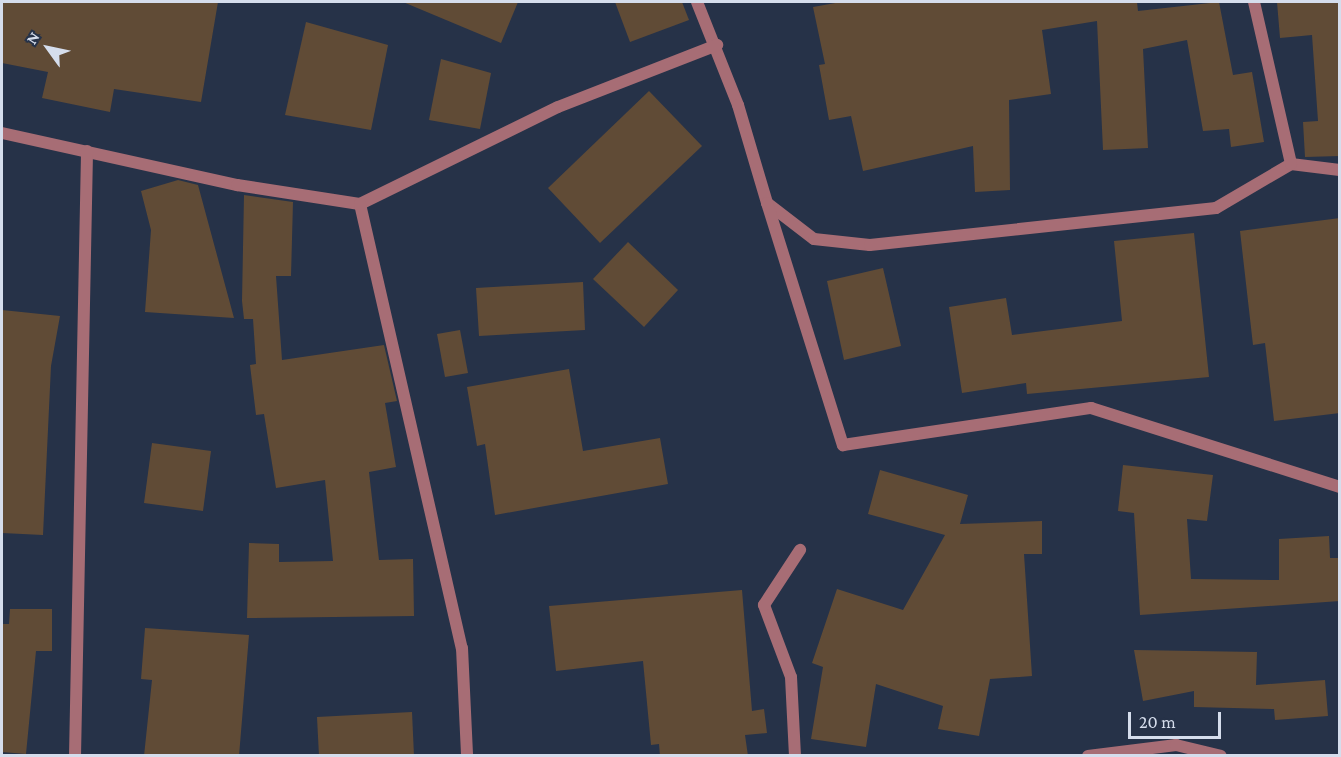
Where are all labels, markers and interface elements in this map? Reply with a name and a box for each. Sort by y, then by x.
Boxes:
north arrow [18,18,78,78]
text: N [22,29,43,47]
scale bar [1131,700,1224,738]
text: 20 m [1139,712,1176,732]

